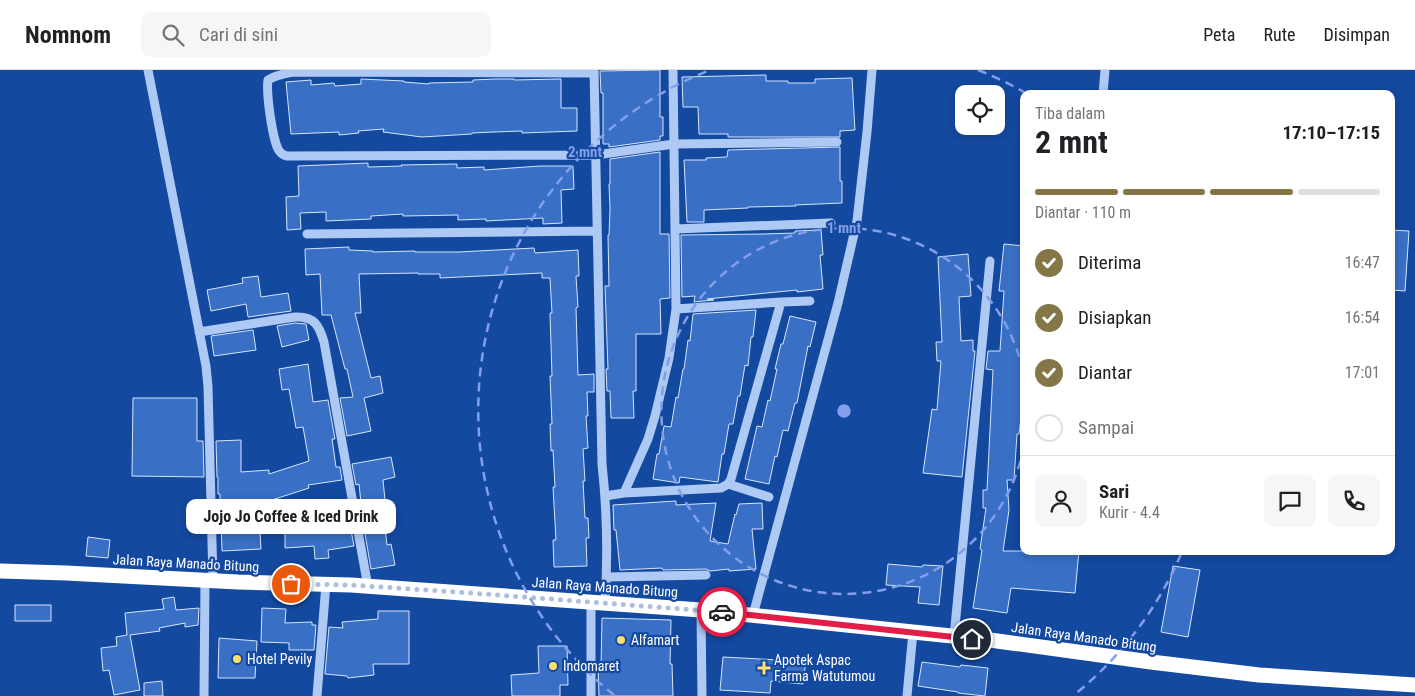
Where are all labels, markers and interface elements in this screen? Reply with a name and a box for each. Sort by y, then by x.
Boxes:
search box [141,12,491,57]
text: Nomnom [25,21,111,49]
icon: search [159,21,187,49]
text: Cari di sini [199,23,278,46]
text: Peta [1203,24,1235,45]
text: Rute [1263,24,1295,45]
text: Disimpan [1323,24,1390,45]
map controls [955,85,1005,135]
button: locate [955,85,1005,135]
text: Tiba dalam [1035,104,1105,123]
text: 17:10–17:15 [1282,121,1380,144]
text: 2 mnt [1035,123,1108,161]
text: 2 mnt [568,143,602,161]
text: Diantar · 110 m [1035,203,1131,222]
text: 1 mnt [827,219,861,237]
icon: check [1035,249,1063,277]
text: Diterima [1078,251,1141,274]
text: 16:47 [1345,253,1380,272]
icon: check [1035,304,1063,332]
text: Disiapkan [1078,306,1152,329]
text: 16:54 [1345,308,1380,327]
icon: check [1035,359,1063,387]
text: Diantar [1078,361,1132,384]
text: 17:01 [1345,363,1380,382]
centre of rings [835,402,853,420]
text: Sampai [1078,416,1134,439]
button: person [1035,475,1087,527]
button: chat [1264,475,1316,527]
button: phone [1328,475,1380,527]
text: Sari [1099,480,1129,503]
callout: Jojo Jo Coffee & Iced Drink [186,499,396,534]
text: Kurir · 4.4 [1099,503,1160,522]
text: Jojo Jo Coffee & Iced Drink [203,507,379,526]
street label: Jalan Raya Manado Bitung [112,551,260,575]
pin [270,563,312,605]
icon: bag [277,570,305,598]
street label: Jalan Raya Manado Bitung [531,574,679,600]
courier [697,587,747,637]
icon: car [708,598,736,626]
pin [951,618,993,660]
street label: Jalan Raya Manado Bitung [1010,619,1158,655]
icon: home [958,625,986,653]
place label: Alfamart [631,632,679,648]
marker: Alfamart [615,634,627,646]
place label: Hotel Pevily [247,651,312,667]
place label: Apotek Aspac Farma Watutumou [774,652,875,684]
marker: Hotel Pevily [231,653,243,665]
place label: Indomaret [563,658,619,674]
marker: Indomaret [547,660,559,672]
marker: Apotek Aspac Farma Watutumou [758,662,770,674]

